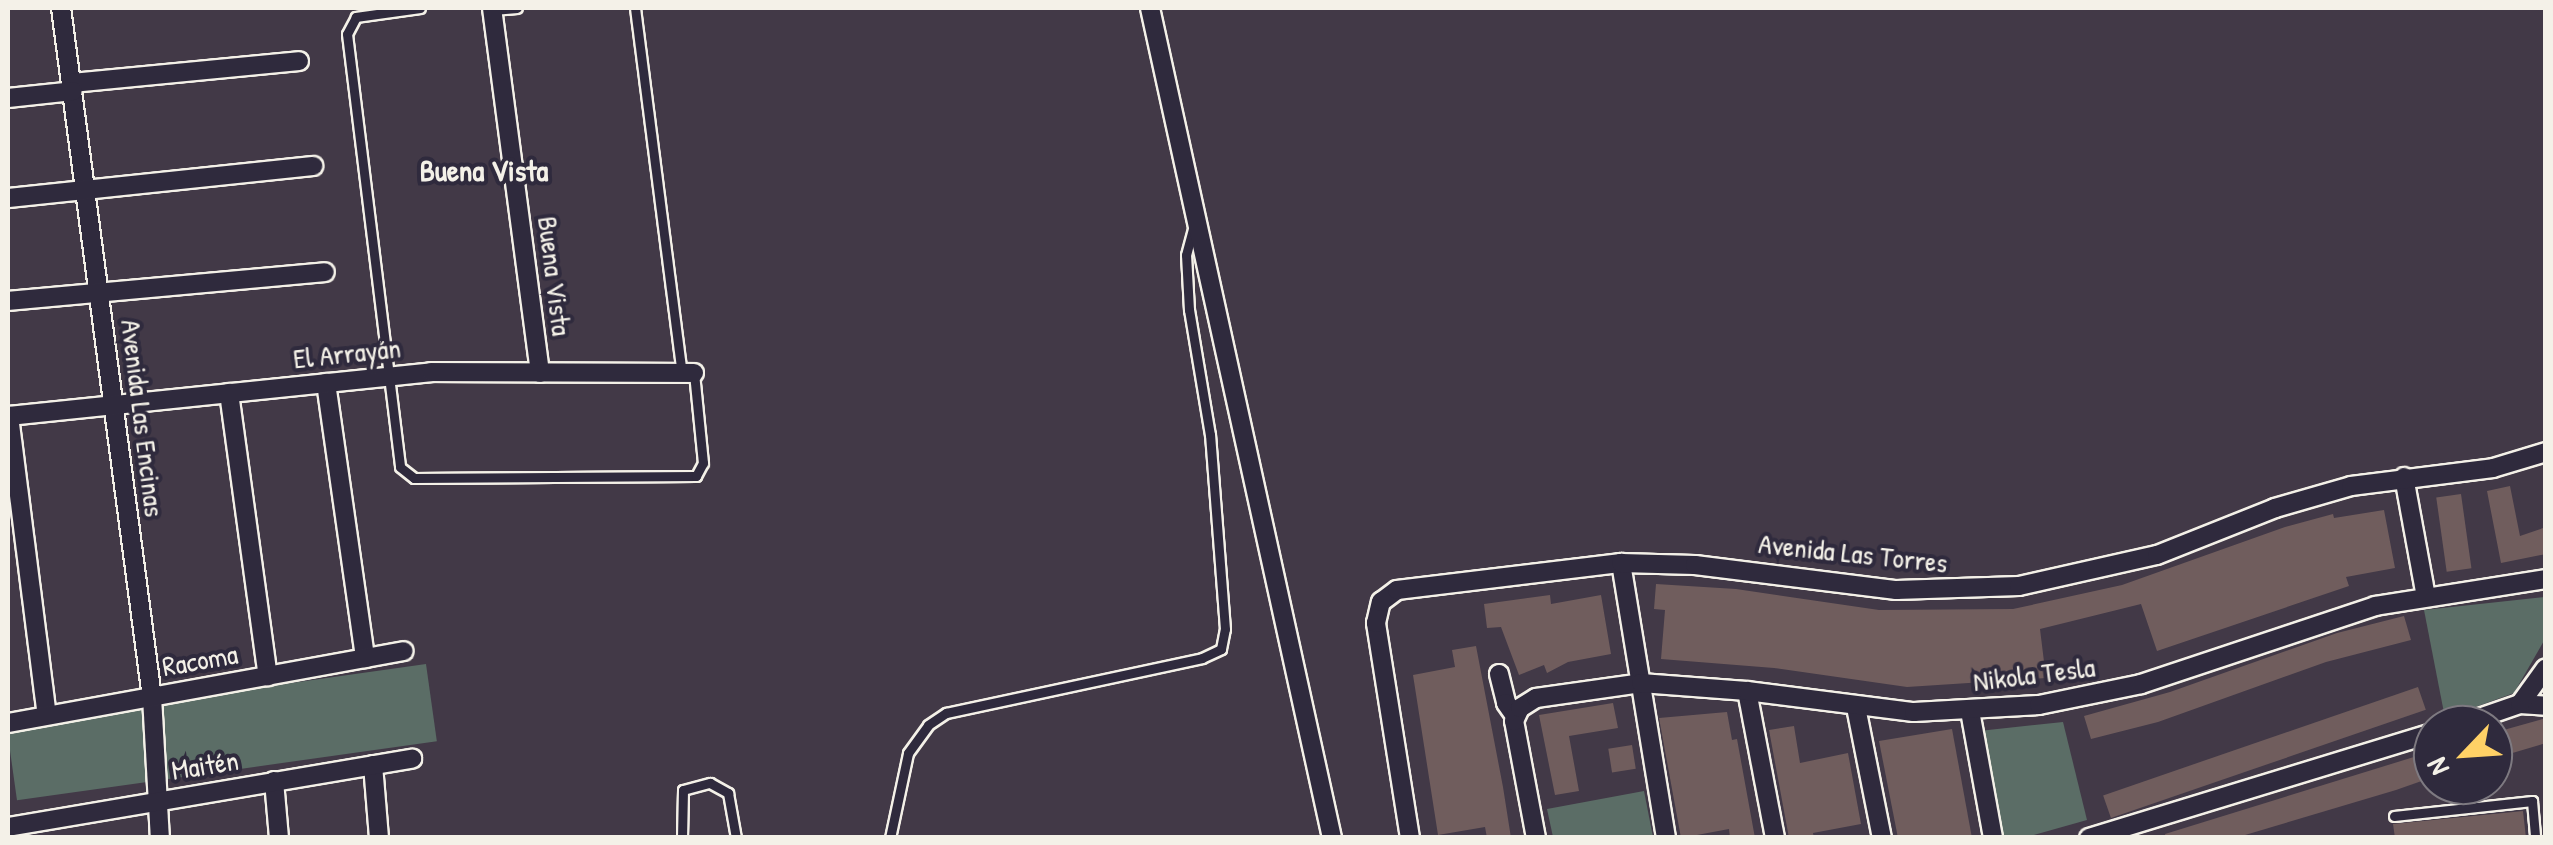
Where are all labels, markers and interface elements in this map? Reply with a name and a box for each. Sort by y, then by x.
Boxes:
district label: Buena Vista [420,152,548,188]
street label: Buena Vista [531,214,579,338]
street label: Avenida Las Encinas [114,317,172,519]
street label: El Arrayán [292,331,402,375]
street label: Avenida Las Torres [1757,526,1949,580]
street label: Racoma [160,637,240,683]
street label: Nikola Tesla [1971,650,2097,698]
north arrow [2413,705,2513,805]
street label: Maitén [169,743,241,787]
text: N [2417,752,2458,782]

